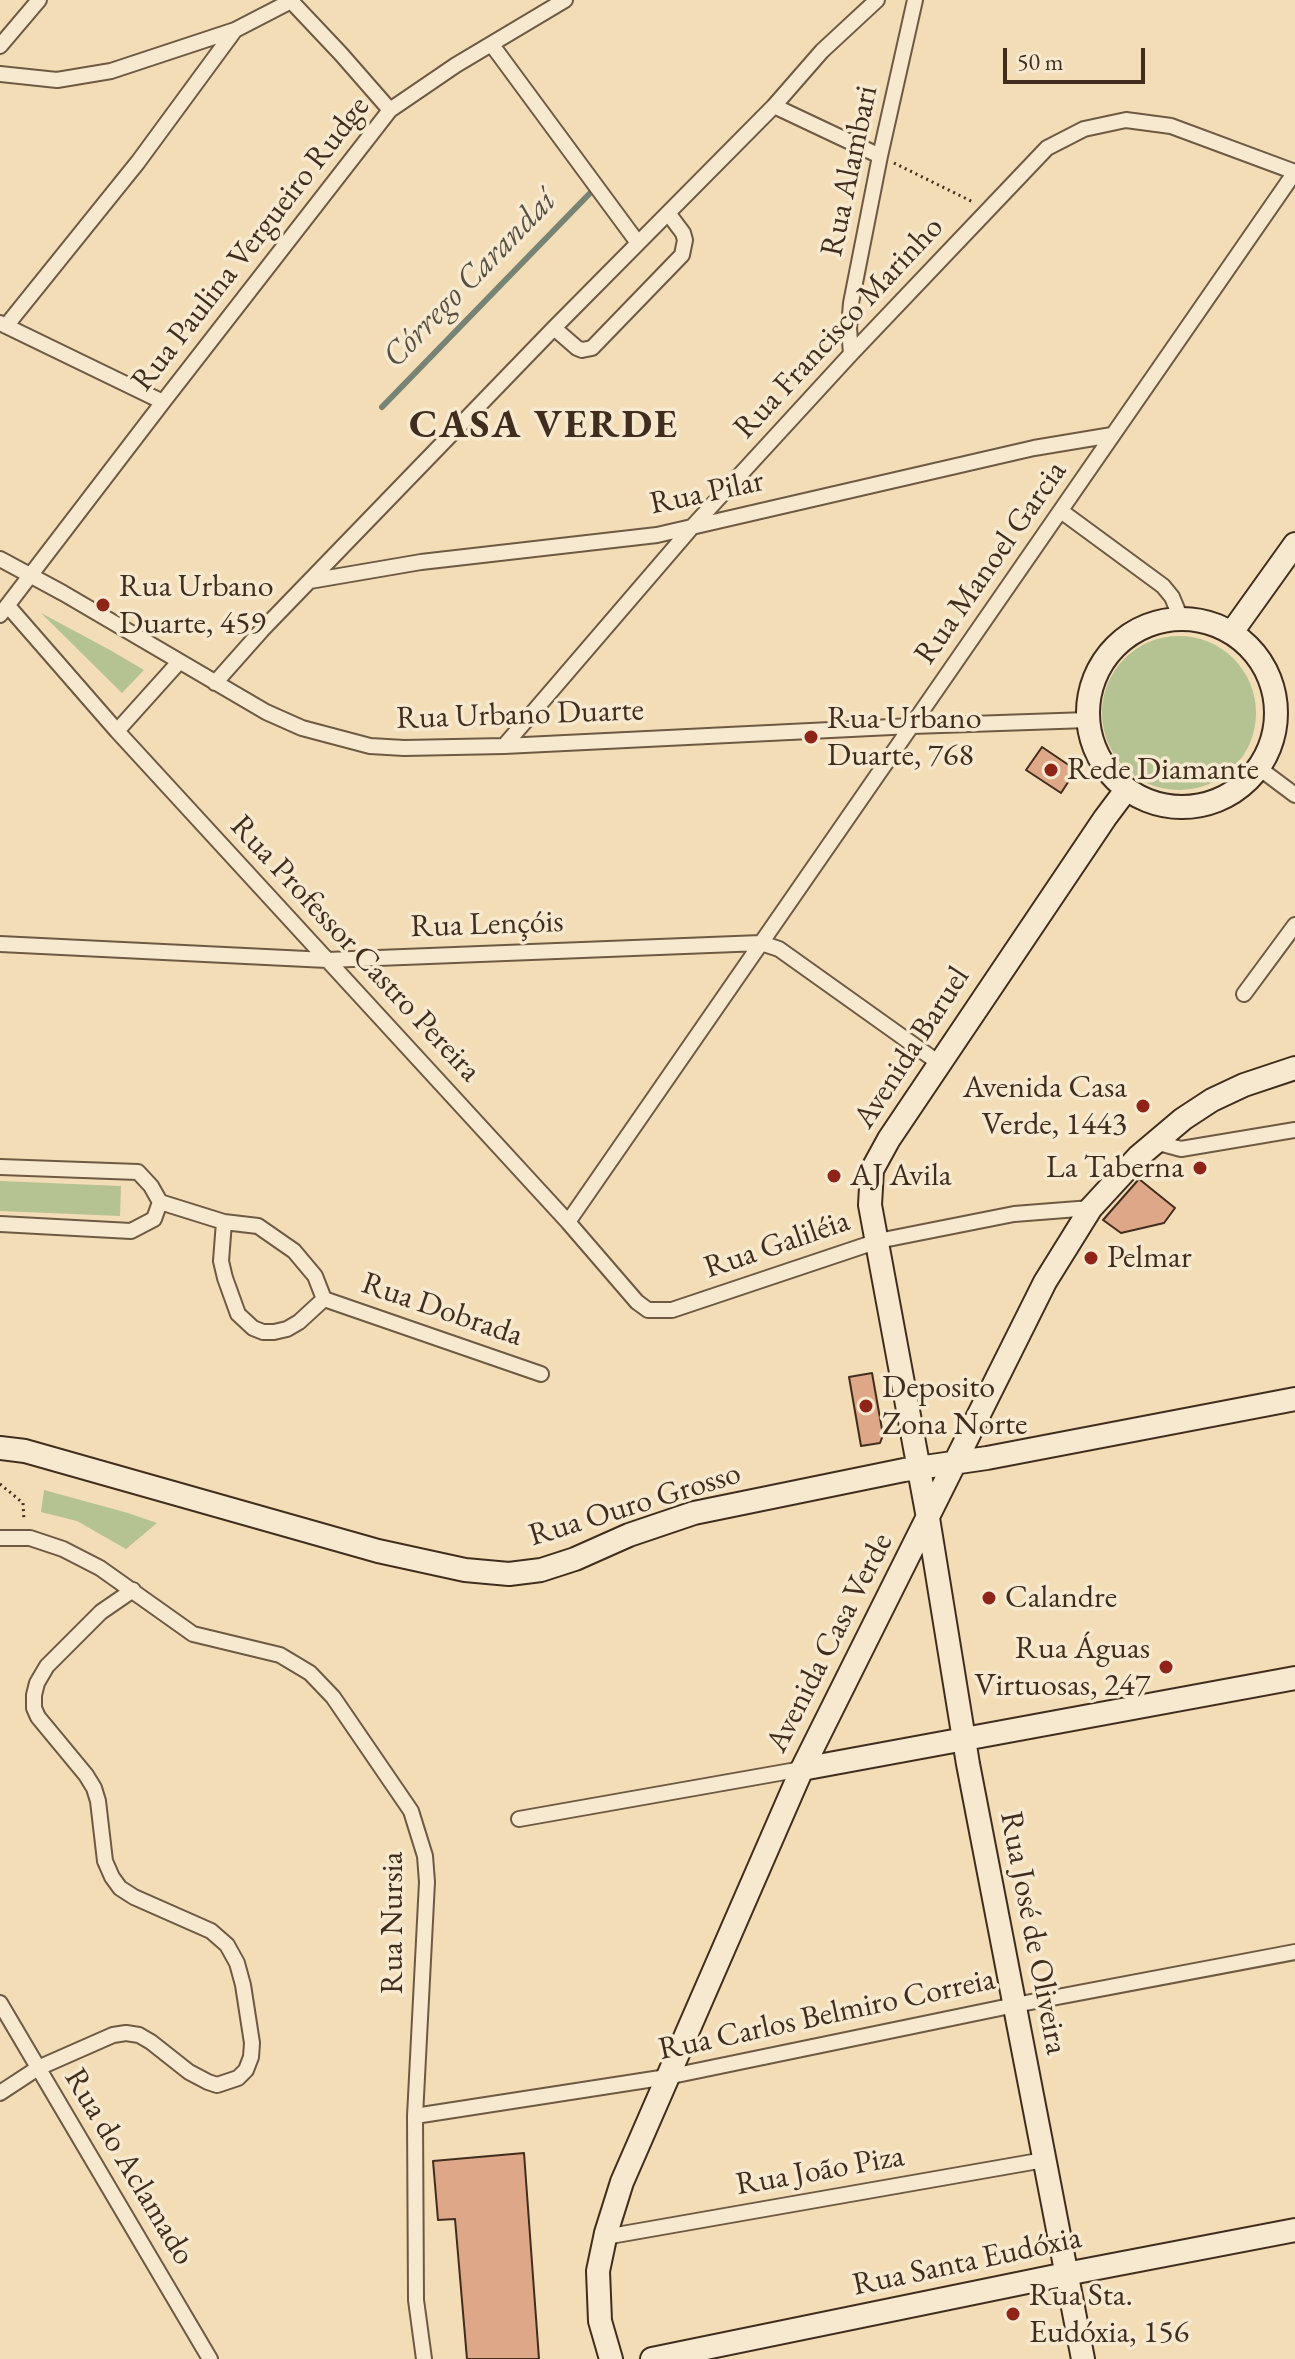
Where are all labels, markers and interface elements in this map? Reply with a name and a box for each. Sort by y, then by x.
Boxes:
scale bar [1007,32,1149,82]
text: 50 m [1017,46,1064,77]
street label: Rua Alambari [813,82,887,260]
street label: Rua Paulina Vergueiro Rudge [124,89,378,399]
water label: Córrego Carandaí [375,181,565,377]
street label: Rua Francisco Marinho [726,209,952,447]
district label: CASA VERDE [409,402,679,450]
street label: Rua Manoel Garcia [907,454,1075,672]
street label: Rua Pilar [647,462,767,524]
place label: Rua Urbano Duarte, 459 [119,568,273,643]
marker: Rua Urbano Duarte, 459 [94,596,112,614]
street label: Rua Urbano Duarte [395,691,645,739]
place label: Rua Urbano Duarte, 768 [827,700,981,775]
marker: Rua Urbano Duarte, 768 [802,728,820,746]
place label: Rede Diamante [1067,751,1259,789]
marker: Rede Diamante [1042,761,1060,779]
street label: Rua Professor Castro Pereira [222,808,488,1090]
street label: Rua Lençóis [410,903,564,947]
street label: Avenida Baruel [846,960,978,1136]
place label: Avenida Casa Verde, 1443 [963,1069,1127,1144]
marker: Avenida Casa Verde, 1443 [1134,1097,1152,1115]
place label: La Taberna [1046,1149,1184,1187]
place label: AJ Avila [850,1157,952,1195]
marker: La Taberna [1191,1159,1209,1177]
marker: AJ Avila [825,1167,843,1185]
street label: Rua Galiléia [699,1202,855,1288]
place label: Pelmar [1107,1239,1192,1277]
marker: Pelmar [1082,1249,1100,1267]
street label: Rua Dobrada [356,1265,528,1355]
place label: Deposito Zona Norte [882,1369,1028,1444]
marker: Deposito Zona Norte [857,1397,875,1415]
street label: Rua Ouro Grosso [524,1455,746,1555]
street label: Avenida Casa Verde [758,1527,902,1759]
place label: Calandre [1005,1579,1117,1617]
marker: Calandre [980,1589,998,1607]
place label: Rua Águas Virtuosas, 247 [975,1630,1150,1705]
marker: Rua Águas Virtuosas, 247 [1157,1658,1175,1676]
street label: Rua José de Oliveira [991,1808,1075,2058]
street label: Rua Nursia [374,1852,412,1994]
street label: Rua Carlos Belmiro Correia [655,1961,999,2069]
street label: Rua do Aclamado [55,2062,203,2272]
street label: Rua João Piza [733,2137,907,2205]
street label: Rua Santa Eudóxia [849,2219,1085,2305]
place label: Rua Sta. Eudóxia, 156 [1029,2277,1189,2352]
marker: Rua Sta. Eudóxia, 156 [1004,2305,1022,2323]

